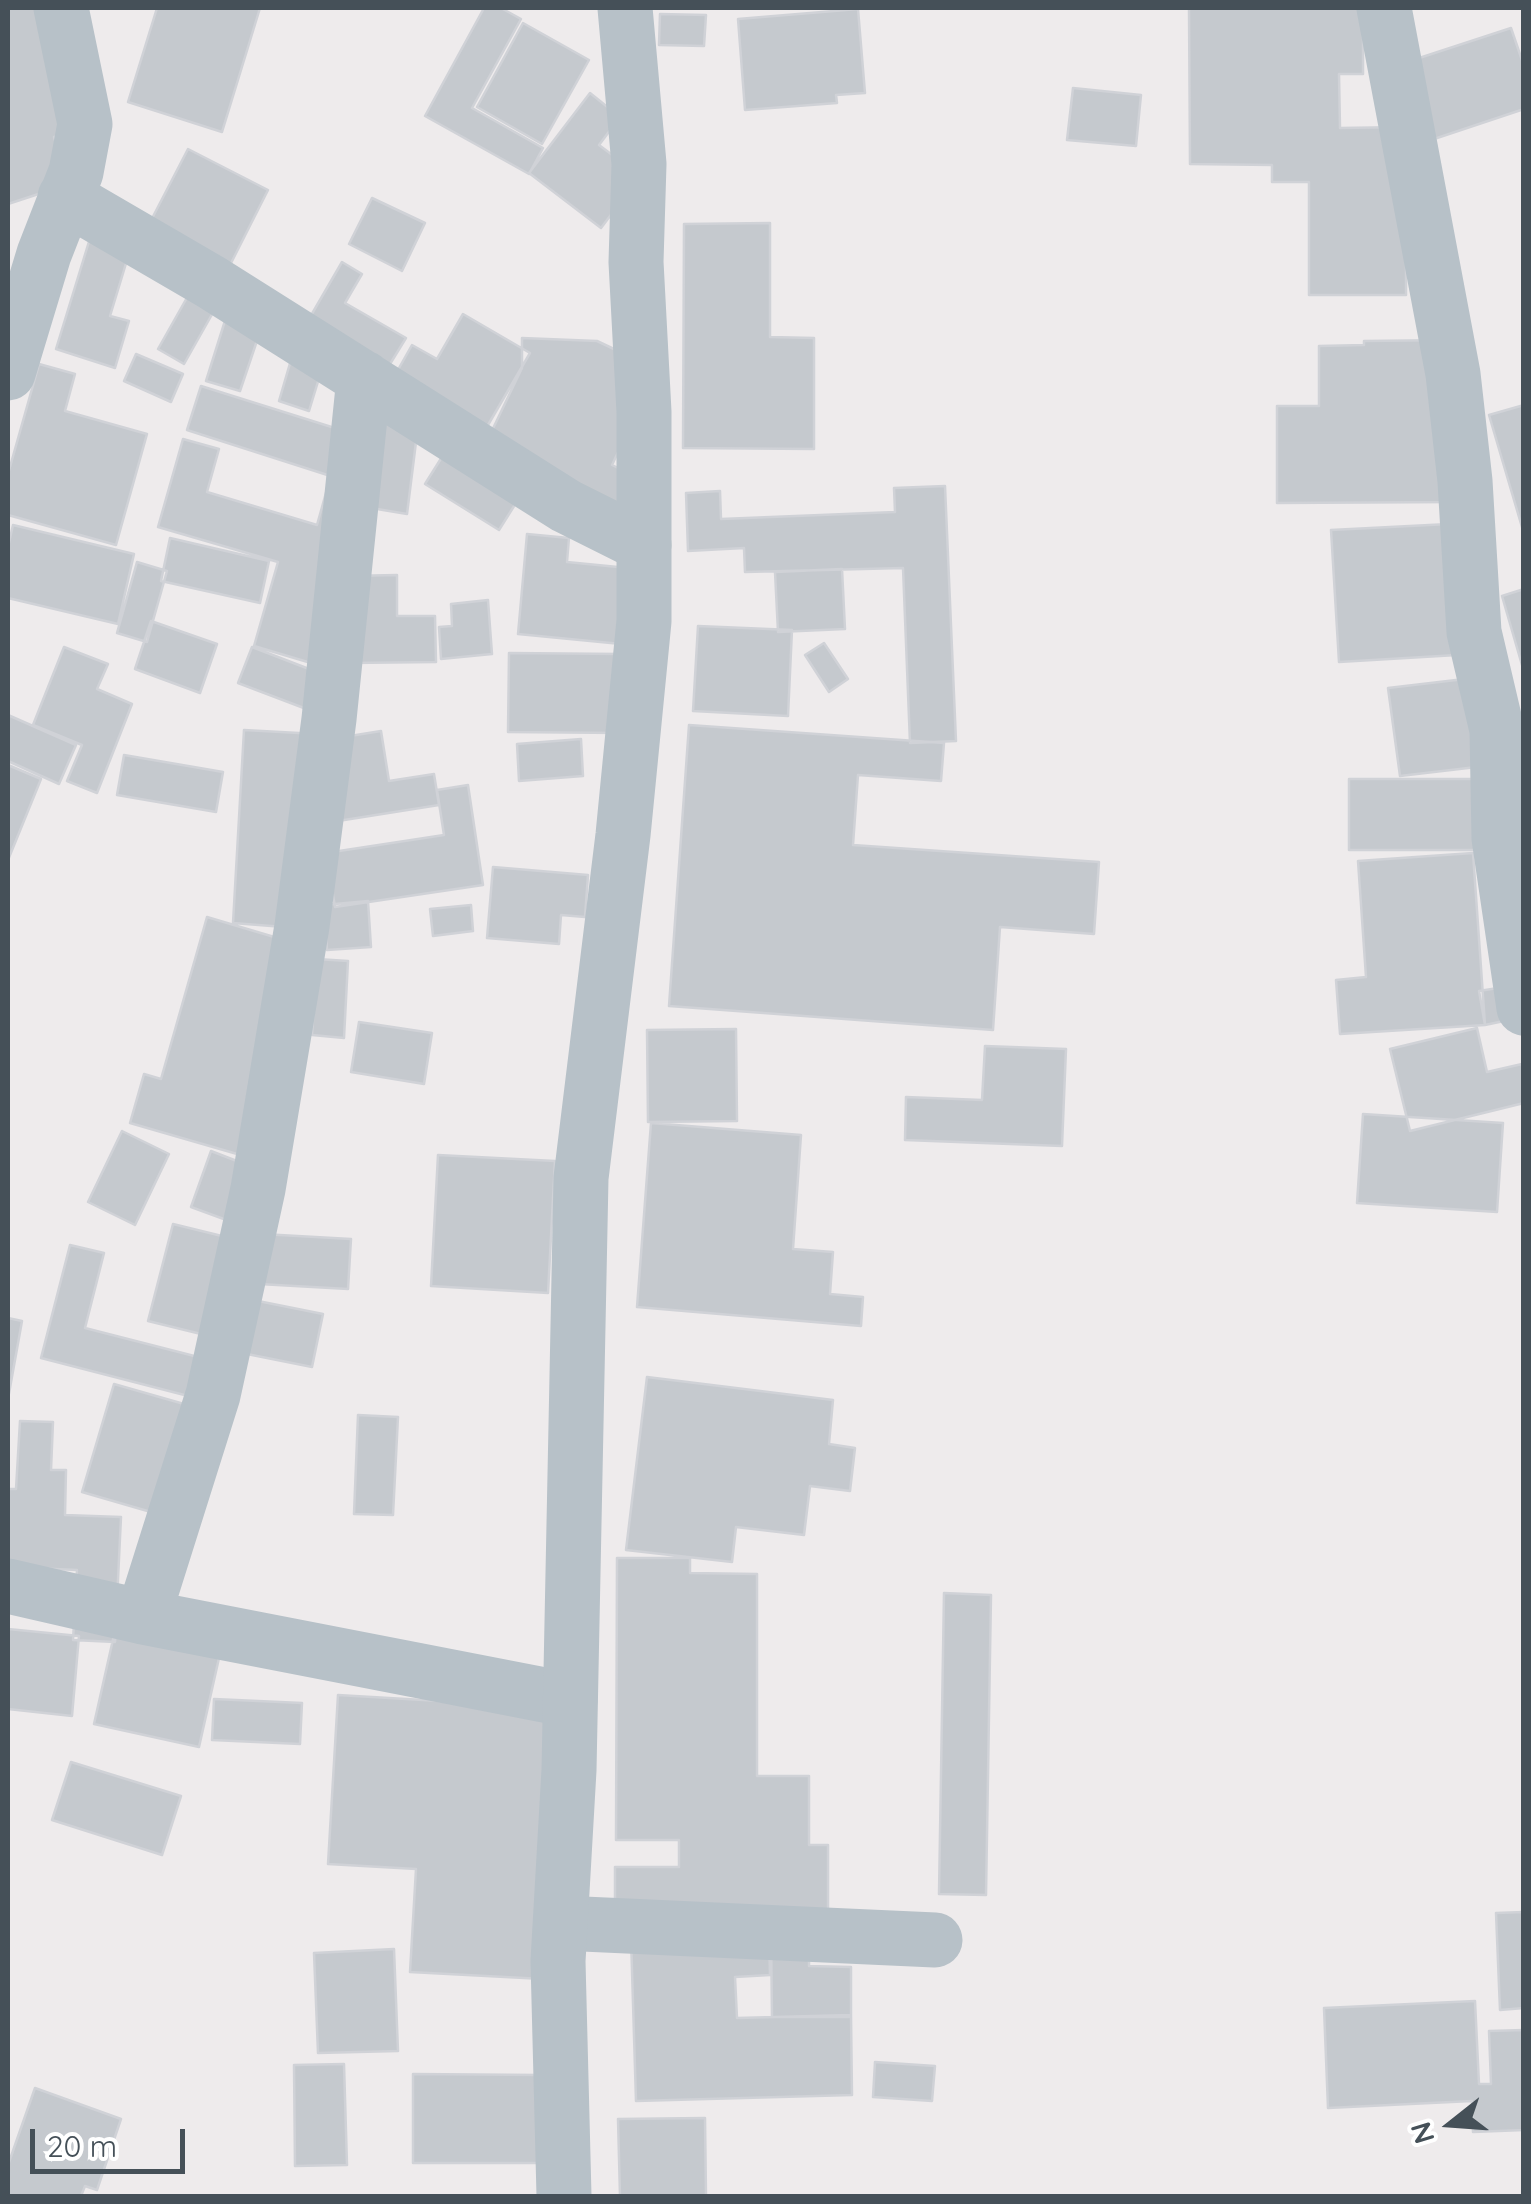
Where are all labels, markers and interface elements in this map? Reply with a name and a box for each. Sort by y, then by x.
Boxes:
north arrow [1401,2074,1501,2174]
scale bar [35,2109,190,2171]
text: N [1402,2118,1442,2148]
text: 20 m [47,2127,117,2165]

